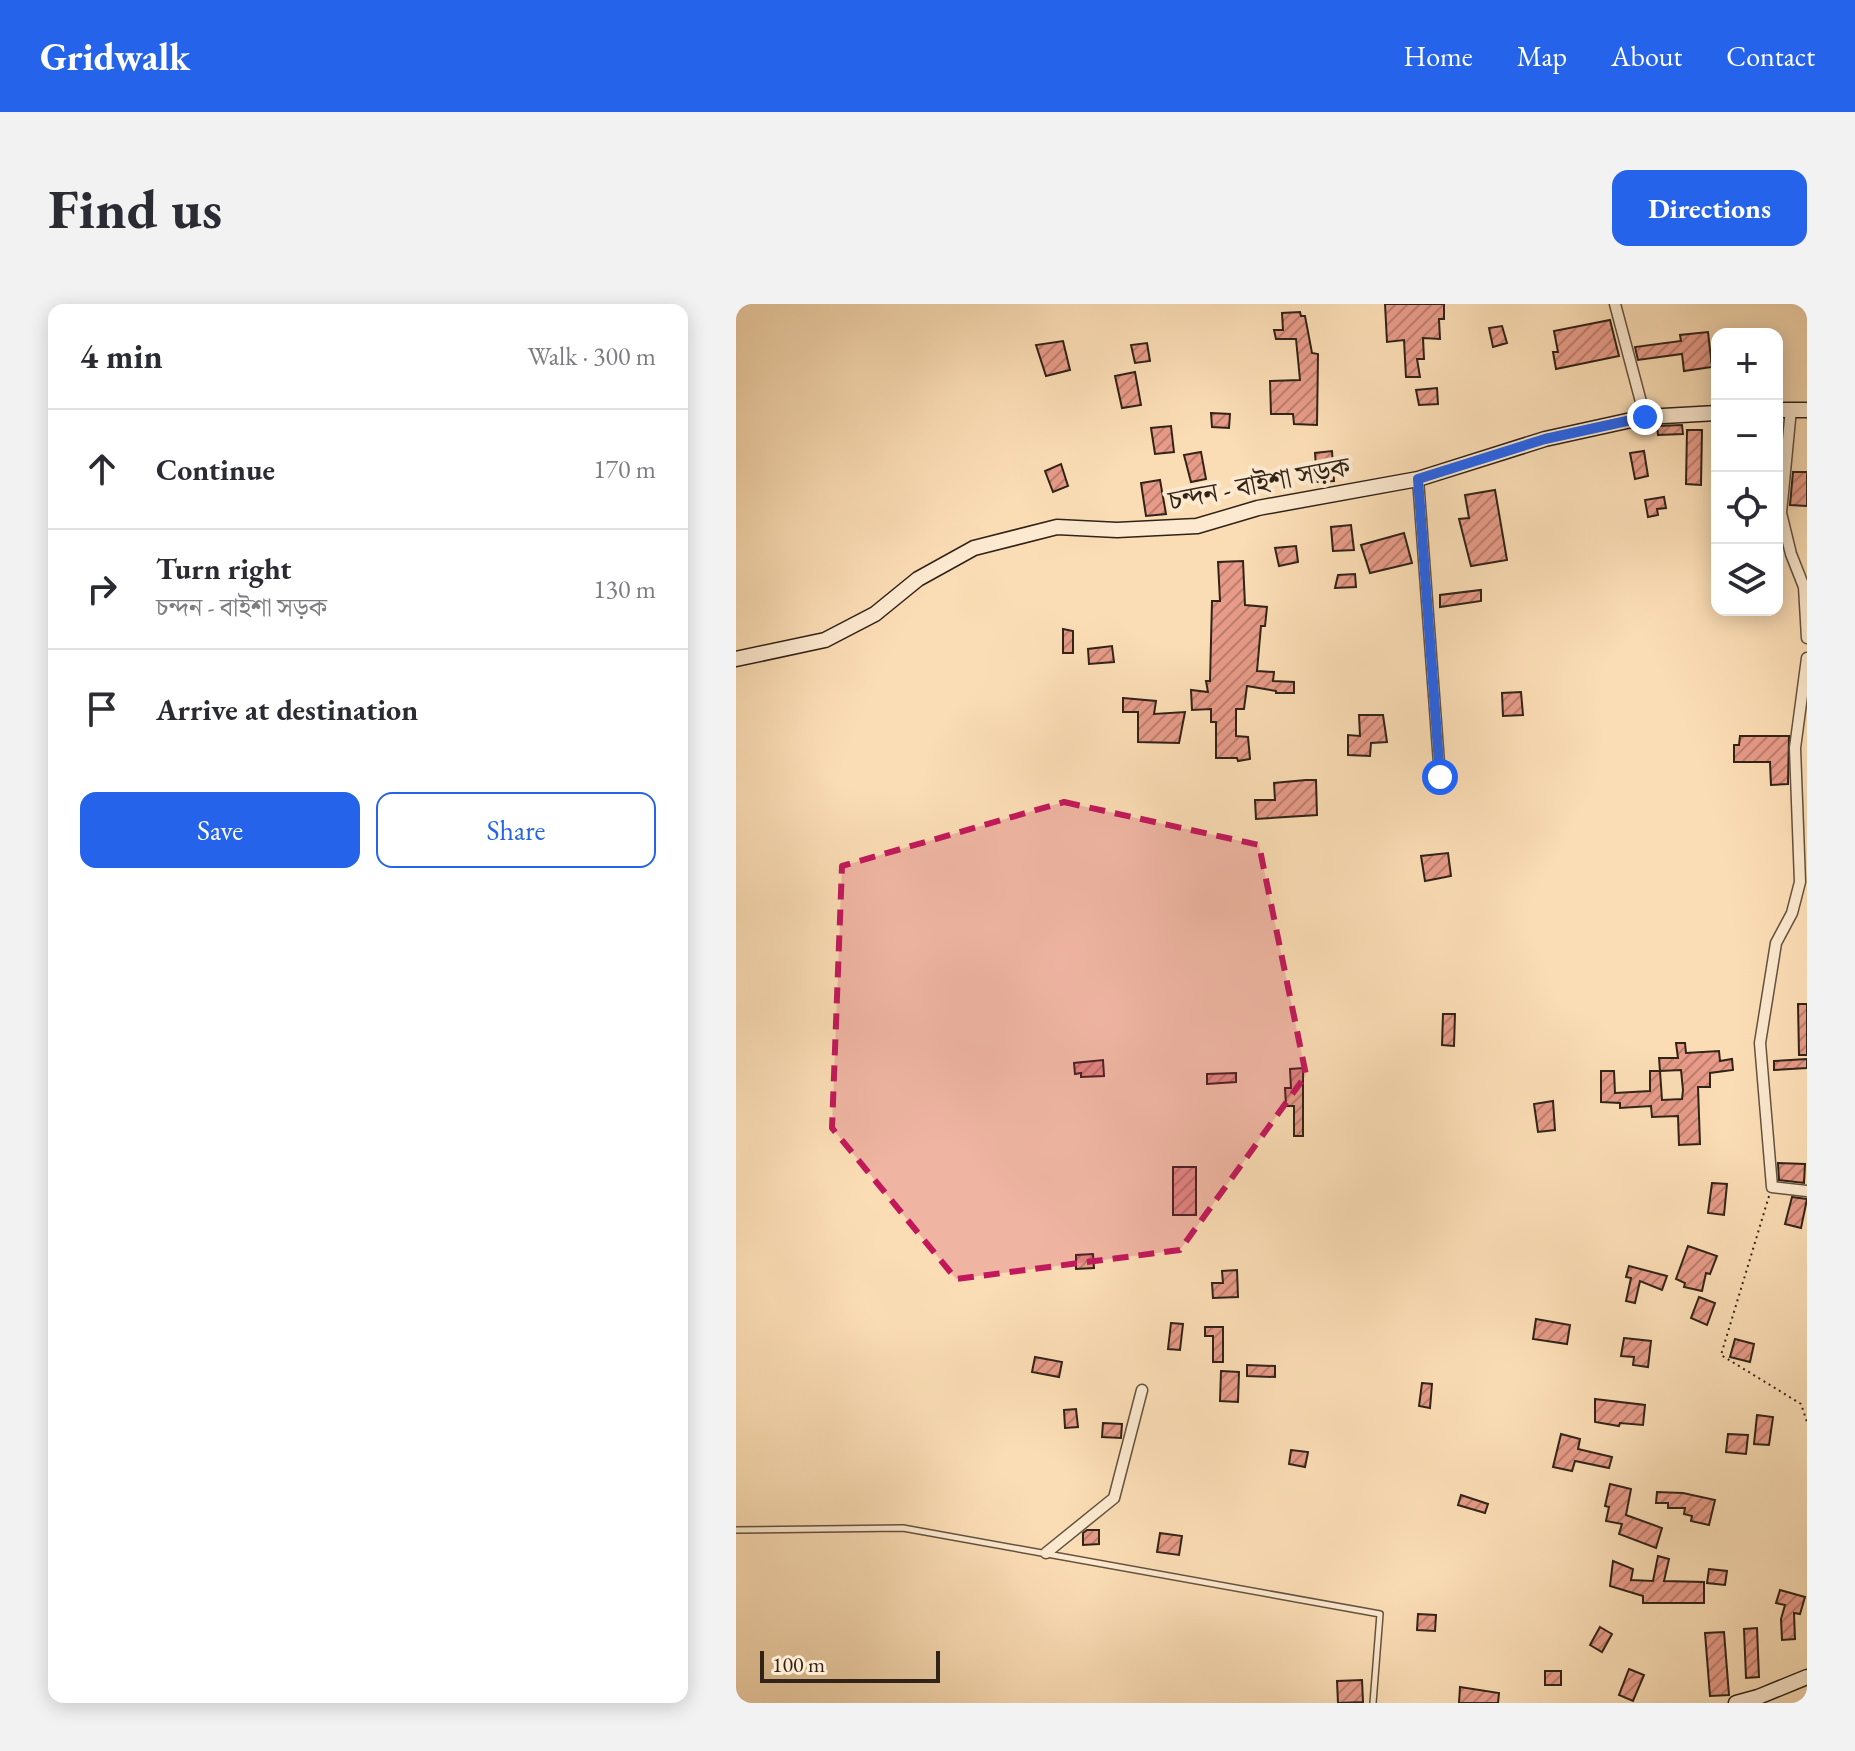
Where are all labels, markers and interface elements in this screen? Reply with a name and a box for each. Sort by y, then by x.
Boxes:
text: Gridwalk [40,32,190,81]
text: Home [1403,38,1473,74]
text: Map [1517,38,1567,74]
text: About [1611,38,1682,74]
text: Contact [1726,38,1815,74]
button: Directions [1612,170,1807,246]
text: Find us [48,172,222,245]
map controls [1711,328,1783,616]
button: + [1711,328,1783,400]
text: 4 min [80,334,163,378]
text: Walk · 300 m [528,339,656,373]
route end [1627,399,1663,435]
button: − [1711,400,1783,472]
icon: ahead [80,447,124,491]
street label: চন্দন - বাইশা সড়ক [1164,448,1354,518]
text: Continue [156,450,275,489]
text: 170 m [593,452,656,486]
button: locate [1711,472,1783,544]
button: layers [1711,544,1783,616]
text: Turn right [156,549,292,588]
icon: right [80,567,124,611]
text: 130 m [593,572,656,606]
text: চন্দন - বাইশা সড়ক [156,590,327,624]
icon: arrive [80,687,124,731]
text: Arrive at destination [156,690,418,729]
route start [1422,759,1458,795]
button: Save [80,792,360,868]
button: Share [376,792,656,868]
scale bar [760,1647,940,1683]
text: 100 m [772,1650,825,1679]

